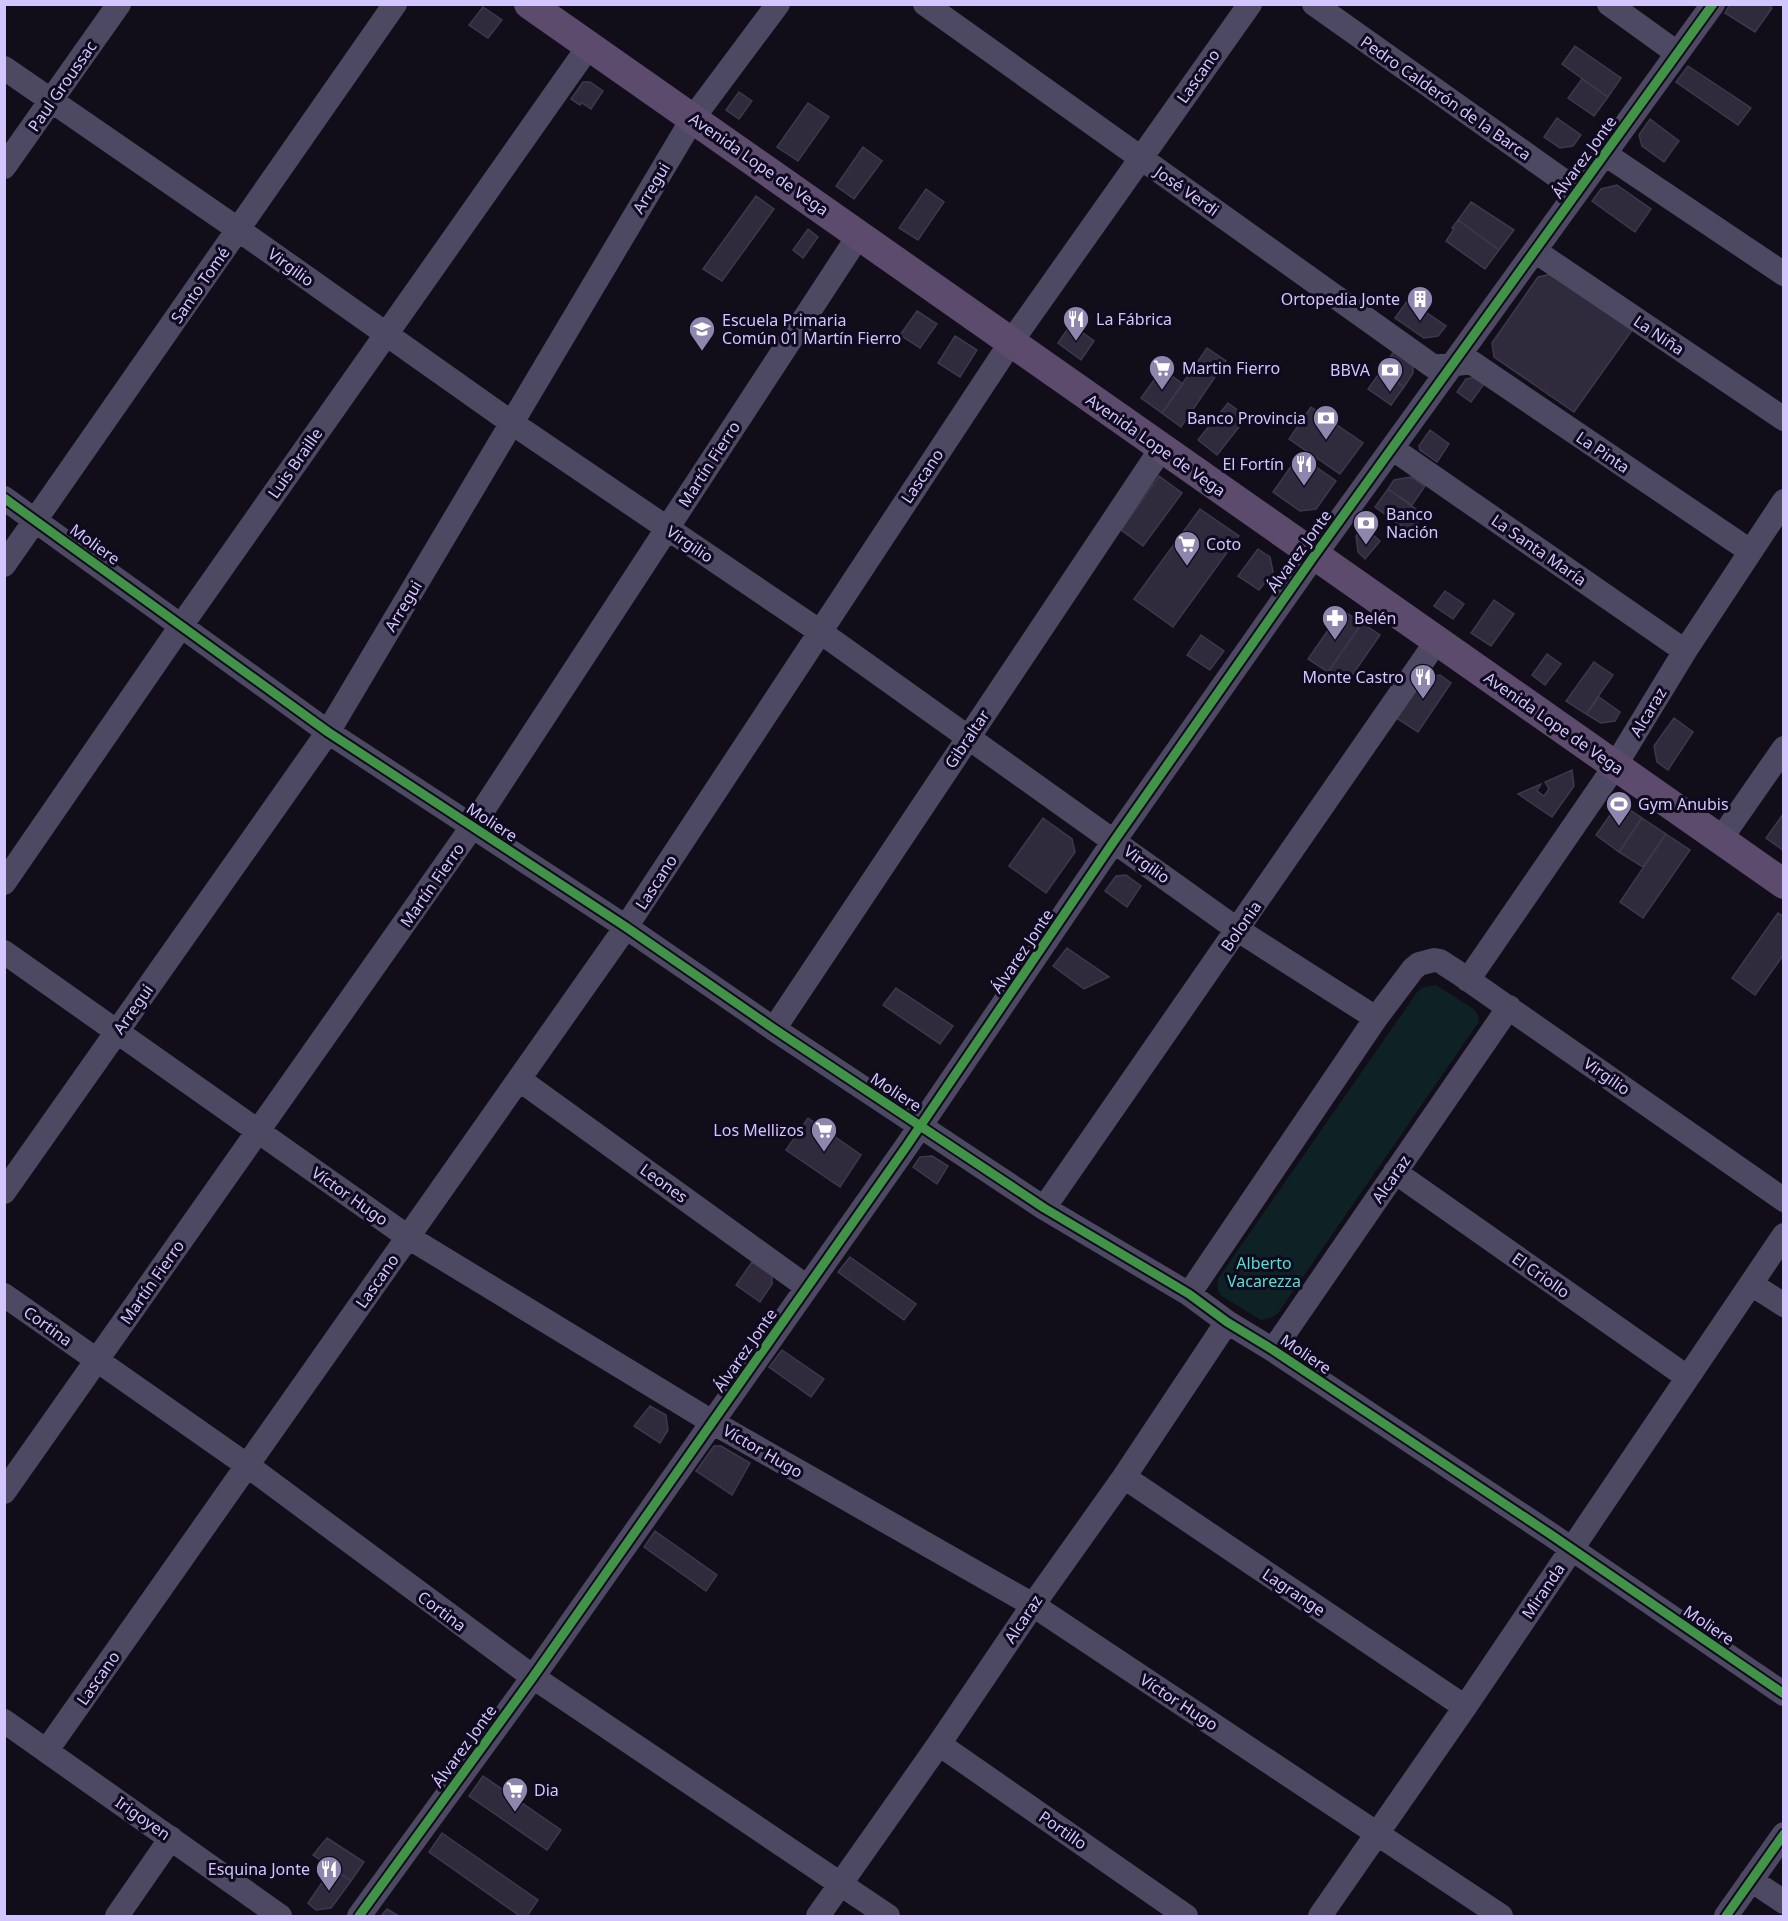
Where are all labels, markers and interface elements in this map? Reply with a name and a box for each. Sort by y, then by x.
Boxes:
street label: Pedro Calderón de la Barca [1356,31,1536,165]
street label: Paul Groussac [22,36,102,136]
street label: Lascano [1171,45,1225,107]
street label: Avenida Lope de Vega [685,107,833,221]
street label: Álvarez Jonte [1547,111,1621,203]
street label: Arregui [627,158,675,218]
street label: José Verdi [1149,160,1223,221]
street label: Santo Tomé [166,242,234,328]
street label: Virgilio [263,243,319,291]
building icon: Ortopedia Jonte [1405,284,1435,322]
place label: Ortopedia Jonte [1281,288,1400,310]
restaurant icon: La Fábrica [1061,304,1091,342]
place label: La Fábrica [1096,308,1172,330]
place label: Escuela Primaria Común 01 Martín Fierro [722,309,901,349]
street label: La Niña [1629,310,1689,360]
school or university icon: Escuela Primaria Común 01 Martín Fierro [687,314,717,352]
supermarket icon: Martin Fierro [1147,353,1177,391]
bank icon: BBVA [1375,355,1405,393]
place label: Martin Fierro [1182,357,1280,379]
place label: BBVA [1330,359,1371,381]
street label: Avenida Lope de Vega [1082,388,1230,502]
bank icon: Banco Provincia [1311,403,1341,441]
place label: Banco Provincia [1187,407,1306,429]
street label: Martín Fierro [673,417,745,511]
street label: Luis Braille [263,423,327,503]
street label: La Pinta [1572,426,1634,478]
street label: Lascano [896,444,948,508]
restaurant icon: El Fortín [1289,449,1319,487]
place label: El Fortín [1222,453,1284,475]
place label: Banco Nación [1386,503,1439,543]
street label: Álvarez Jonte [1262,505,1336,597]
bank icon: Banco Nación [1351,508,1381,546]
street label: La Santa María [1487,509,1591,591]
street label: Moliere [66,518,124,570]
street label: Virgilio [662,520,718,568]
supermarket icon: Coto [1172,529,1202,567]
place label: Coto [1206,533,1241,555]
street label: Arregui [379,576,427,636]
pharmacy icon: Belén [1320,603,1350,641]
place label: Belén [1354,607,1396,629]
restaurant icon: Monte Castro [1408,662,1438,700]
place label: Monte Castro [1302,666,1404,688]
street label: Avenida Lope de Vega [1480,666,1628,780]
street label: Alcaraz [1625,683,1671,741]
street label: Gibraltar [939,705,995,773]
sports icon: Gym Anubis [1604,789,1634,827]
place label: Gym Anubis [1638,793,1729,815]
street label: Moliere [462,797,522,847]
street label: Martín Fierro [395,839,469,931]
street label: Virgilio [1119,840,1175,888]
street label: Lascano [630,850,682,914]
street label: Bolonia [1216,896,1266,956]
street label: Álvarez Jonte [986,905,1058,997]
street label: Arregui [108,980,158,1038]
street label: Virgilio [1579,1052,1635,1100]
street label: Moliere [866,1067,926,1117]
supermarket icon: Los Mellizos [809,1115,839,1153]
place label: Los Mellizos [713,1119,804,1141]
street label: Alcaraz [1367,1151,1415,1207]
street label: Leones [636,1158,692,1208]
street label: Víctor Hugo [307,1161,393,1231]
street label: Martín Fierro [115,1236,189,1328]
street label: El Criollo [1508,1247,1574,1303]
street label: Lascano [350,1250,404,1312]
park label: Alberto Vacarezza [1227,1252,1301,1292]
street label: Cortina [19,1301,77,1351]
street label: Álvarez Jonte [708,1304,782,1396]
street label: Moliere [1276,1329,1336,1379]
street label: Víctor Hugo [719,1419,807,1483]
street label: Miranda [1516,1559,1570,1623]
street label: Lagrange [1258,1563,1330,1621]
street label: Cortina [413,1586,471,1636]
street label: Alcaraz [999,1591,1047,1647]
street label: Moliere [1679,1600,1739,1650]
street label: Lascano [71,1647,125,1709]
street label: Víctor Hugo [1136,1669,1222,1735]
street label: Álvarez Jonte [427,1700,501,1792]
supermarket icon: Dia [500,1775,530,1813]
place label: Dia [534,1779,559,1801]
street label: Irigoyen [111,1791,175,1845]
street label: Portillo [1035,1806,1091,1854]
restaurant icon: Esquina Jonte [314,1854,344,1892]
place label: Esquina Jonte [208,1858,310,1880]

